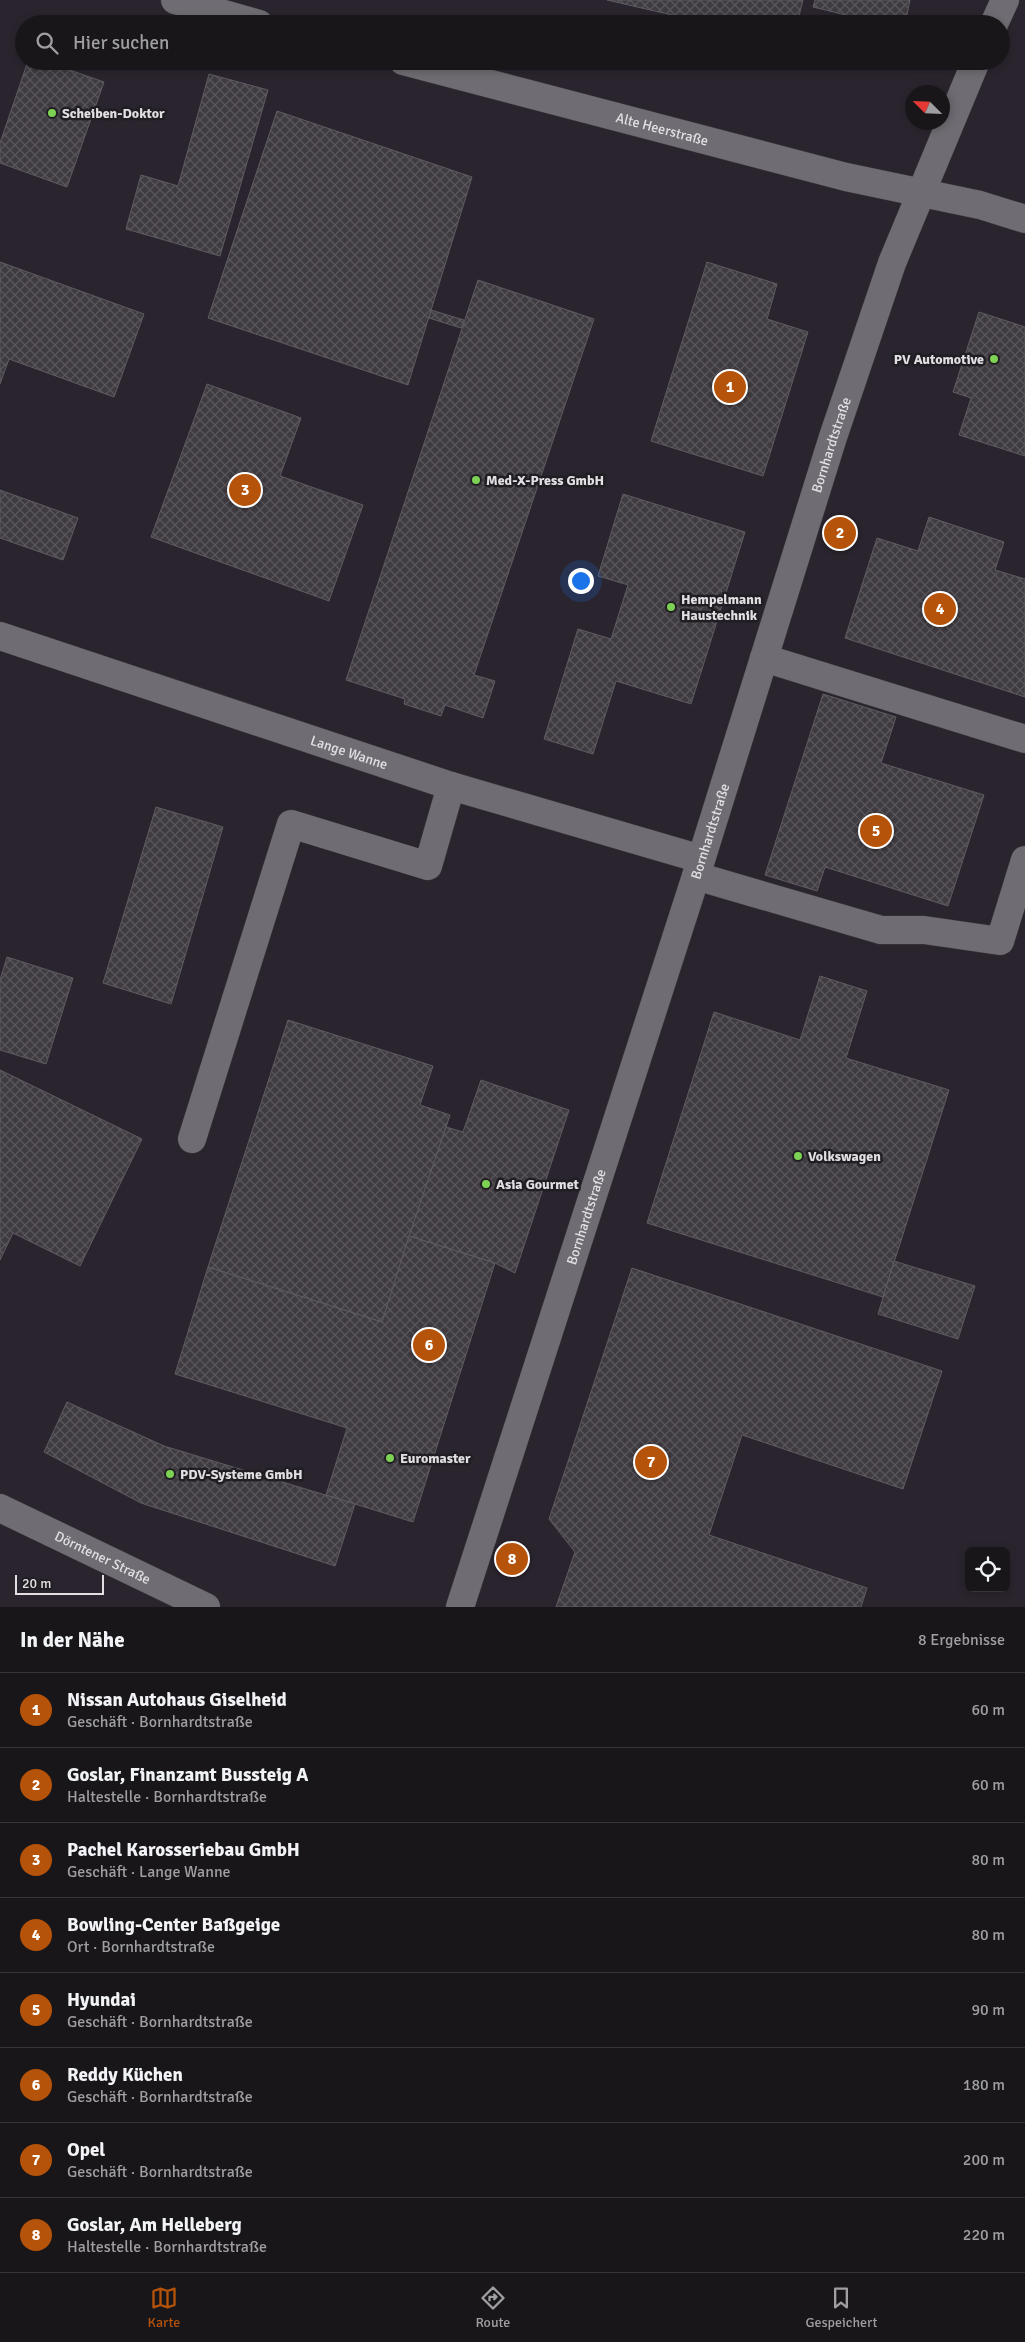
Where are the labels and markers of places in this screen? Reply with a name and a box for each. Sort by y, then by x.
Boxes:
place label: Scheiben-Doktor [62,105,165,122]
marker: Scheiben-Doktor [46,107,58,119]
place label: PV Automotive [894,351,984,368]
marker: PV Automotive [988,353,1000,365]
pin: 1 [714,368,746,406]
pin: 3 [229,471,261,509]
place label: Med-X-Press GmbH [486,472,604,489]
marker: Med-X-Press GmbH [470,474,482,486]
pin: 2 [824,514,856,552]
pin: 4 [924,590,956,628]
place label: Hempelmann Haustechnik [681,591,762,624]
marker: Hempelmann Haustechnik [665,601,677,613]
pin: 5 [860,812,892,850]
place label: Volkswagen [808,1148,881,1165]
marker: Volkswagen [792,1150,804,1162]
place label: Asia Gourmet [496,1176,580,1193]
marker: Asia Gourmet [480,1178,492,1190]
pin: 6 [413,1326,445,1364]
pin: 7 [635,1443,667,1481]
place label: Euromaster [400,1450,471,1467]
marker: Euromaster [384,1452,396,1464]
place label: PDV-Systeme GmbH [180,1466,303,1483]
marker: PDV-Systeme GmbH [164,1468,176,1480]
pin: 8 [496,1540,528,1578]

